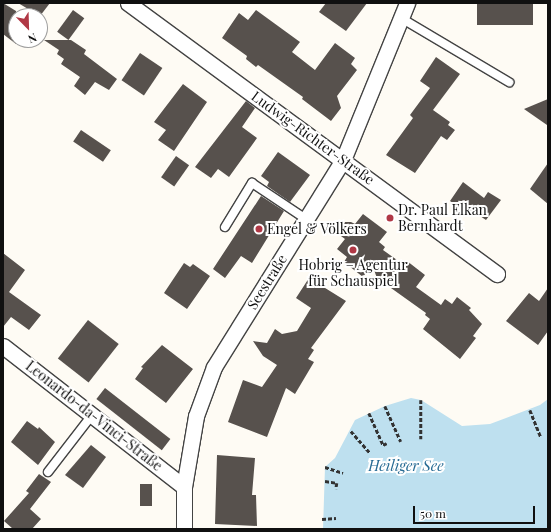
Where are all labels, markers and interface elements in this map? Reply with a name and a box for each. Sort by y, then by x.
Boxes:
north arrow [8,8,48,48]
text: N [26,30,39,47]
street label: Ludwig-Richter-Straße [248,88,378,188]
place label: Dr. Paul Elkan Bernhardt [398,202,487,234]
marker: Dr. Paul Elkan Bernhardt [385,213,395,223]
place label: Engel & Völkers [267,221,367,237]
marker: Engel & Völkers [254,224,264,234]
marker: Hobrig – Agentur für Schauspiel [348,245,358,255]
street label: Seestraße [244,252,290,312]
place label: Hobrig – Agentur für Schauspiel [298,257,408,290]
street label: Leonardo-da-Vinci-Straße [22,358,166,474]
water label: Heiliger See [368,457,444,475]
scale bar [415,498,537,524]
text: 50 m [420,505,446,521]

